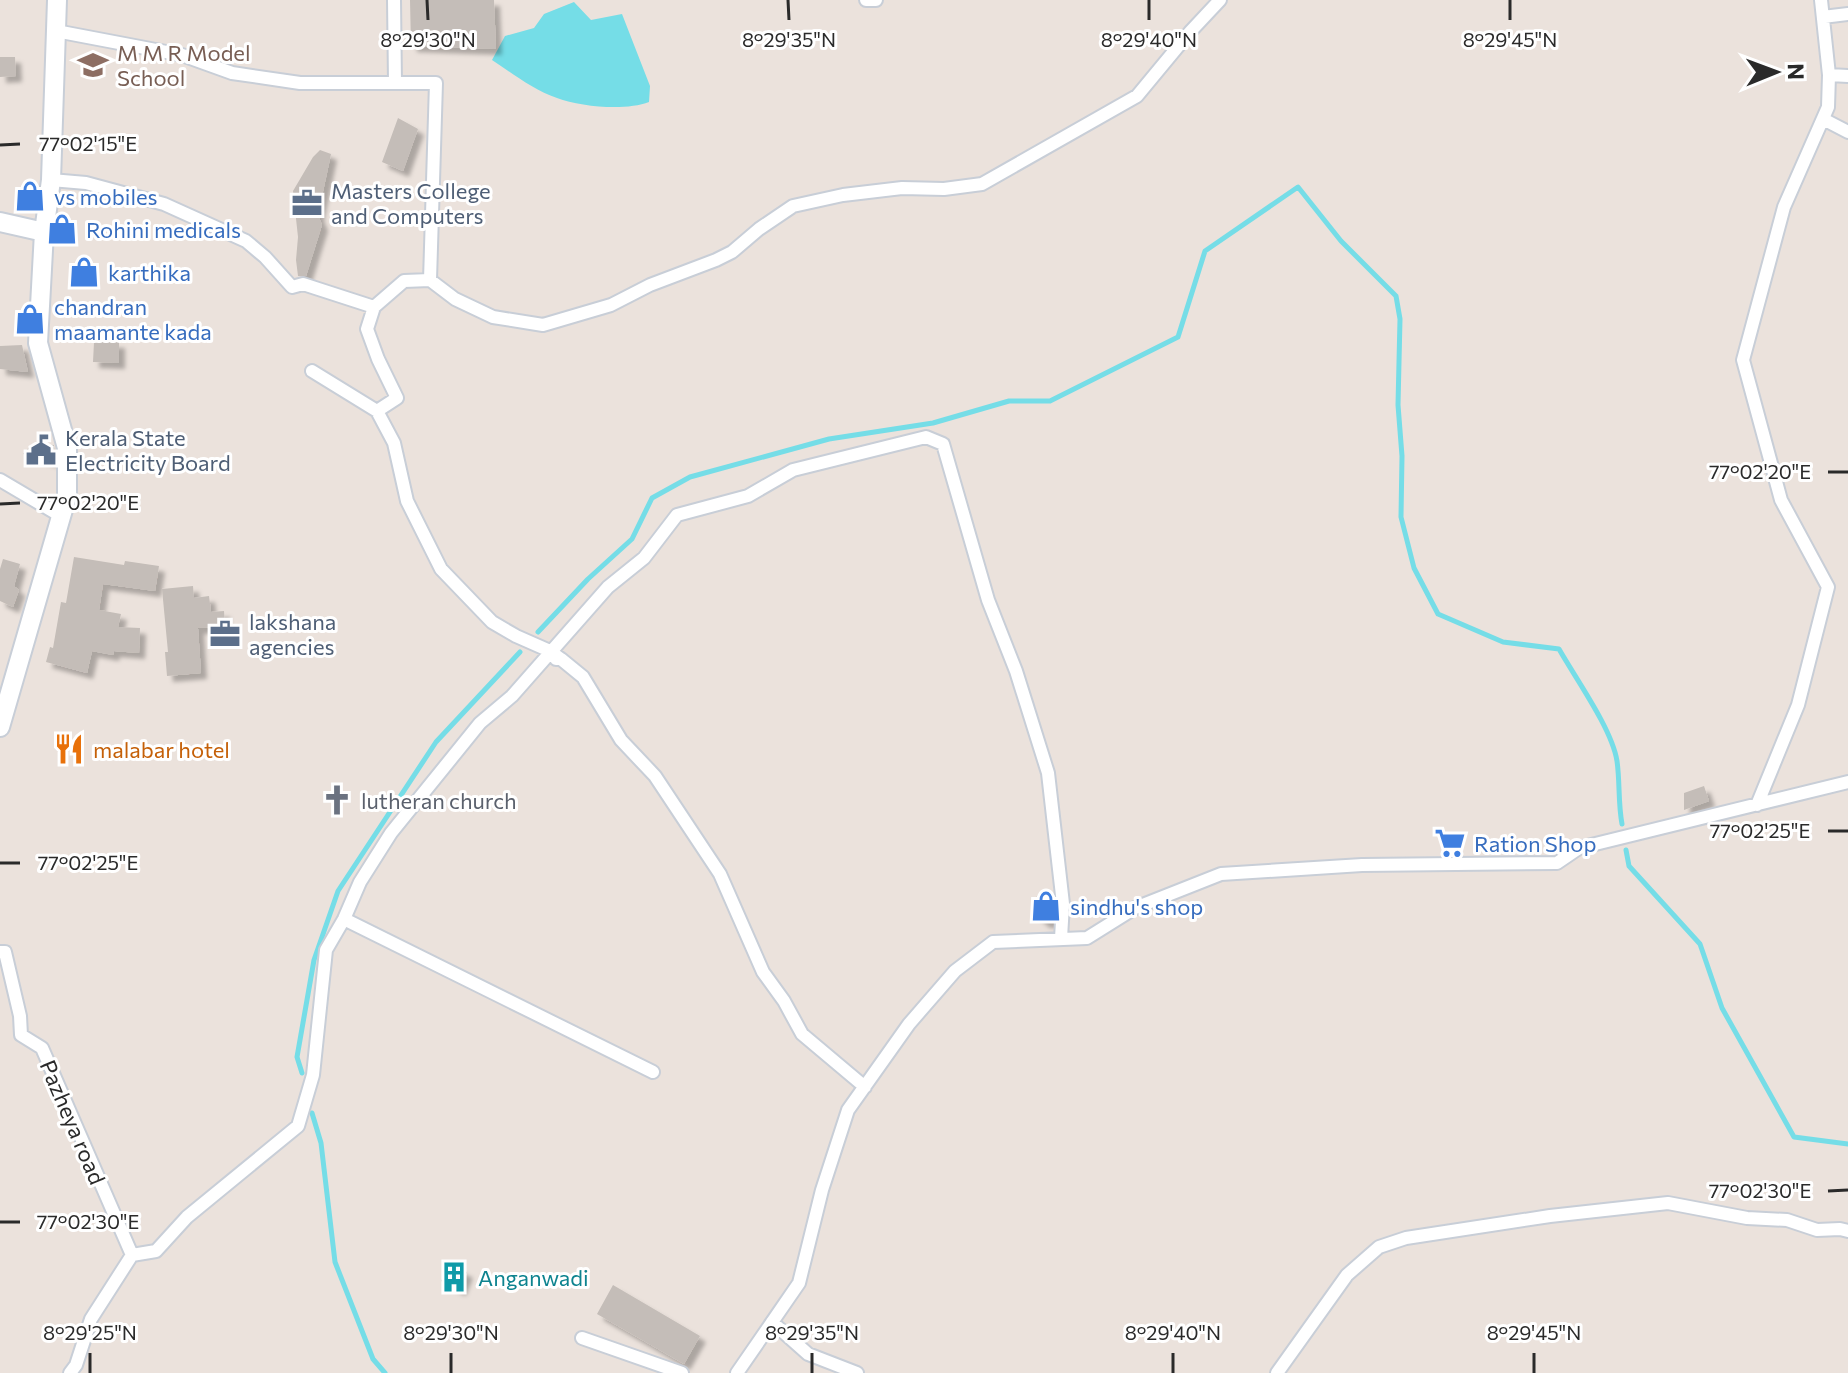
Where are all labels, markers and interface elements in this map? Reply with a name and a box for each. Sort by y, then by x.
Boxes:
text: 8°29'30"N [380,27,476,51]
text: 8°29'35"N [742,27,836,51]
text: 8°29'40"N [1101,27,1197,51]
text: 8°29'45"N [1463,27,1557,51]
north arrow [1736,32,1816,112]
place label: M M R Model School [117,39,251,91]
school or university icon: M M R Model School [76,48,110,82]
text: N [1783,63,1810,80]
text: 77°02'15"E [39,131,137,155]
place label: Masters College and Computers [331,177,491,229]
shop icon: vs mobiles [13,179,47,213]
place label: vs mobiles [54,183,158,210]
office icon: Masters College and Computers [290,186,324,220]
shop icon: Rohini medicals [45,212,79,246]
place label: Rohini medicals [86,216,241,243]
shop icon: karthika [67,255,101,289]
place label: karthika [108,259,191,286]
place label: chandran maamante kada [54,293,212,345]
shop icon: chandran maamante kada [13,302,47,336]
place label: Kerala State Electricity Board [65,424,231,476]
public building icon: Kerala State Electricity Board [24,433,58,467]
text: 77°02'20"E [1709,459,1811,483]
text: 77°02'20"E [37,490,139,514]
place label: lakshana agencies [249,608,336,660]
office icon: lakshana agencies [208,617,242,651]
restaurant icon: malabar hotel [52,732,86,766]
place label: malabar hotel [93,736,230,763]
church icon: lutheran church [320,783,354,817]
place label: lutheran church [361,787,517,814]
text: 77°02'25"E [1710,818,1810,842]
supermarket icon: Ration Shop [1433,826,1467,860]
place label: Ration Shop [1474,830,1597,857]
text: 77°02'25"E [38,850,138,874]
shop icon: sindhu's shop [1029,889,1063,923]
place label: sindhu's shop [1070,893,1203,920]
street label: Pazheya road [35,1056,111,1188]
text: 77°02'30"E [1709,1178,1811,1202]
text: 77°02'30"E [37,1209,139,1233]
building icon: Anganwadi [437,1260,471,1294]
place label: Anganwadi [478,1264,589,1291]
text: 8°29'25"N [43,1320,137,1344]
text: 8°29'30"N [403,1320,499,1344]
text: 8°29'35"N [765,1320,859,1344]
text: 8°29'40"N [1125,1320,1221,1344]
text: 8°29'45"N [1487,1320,1581,1344]

